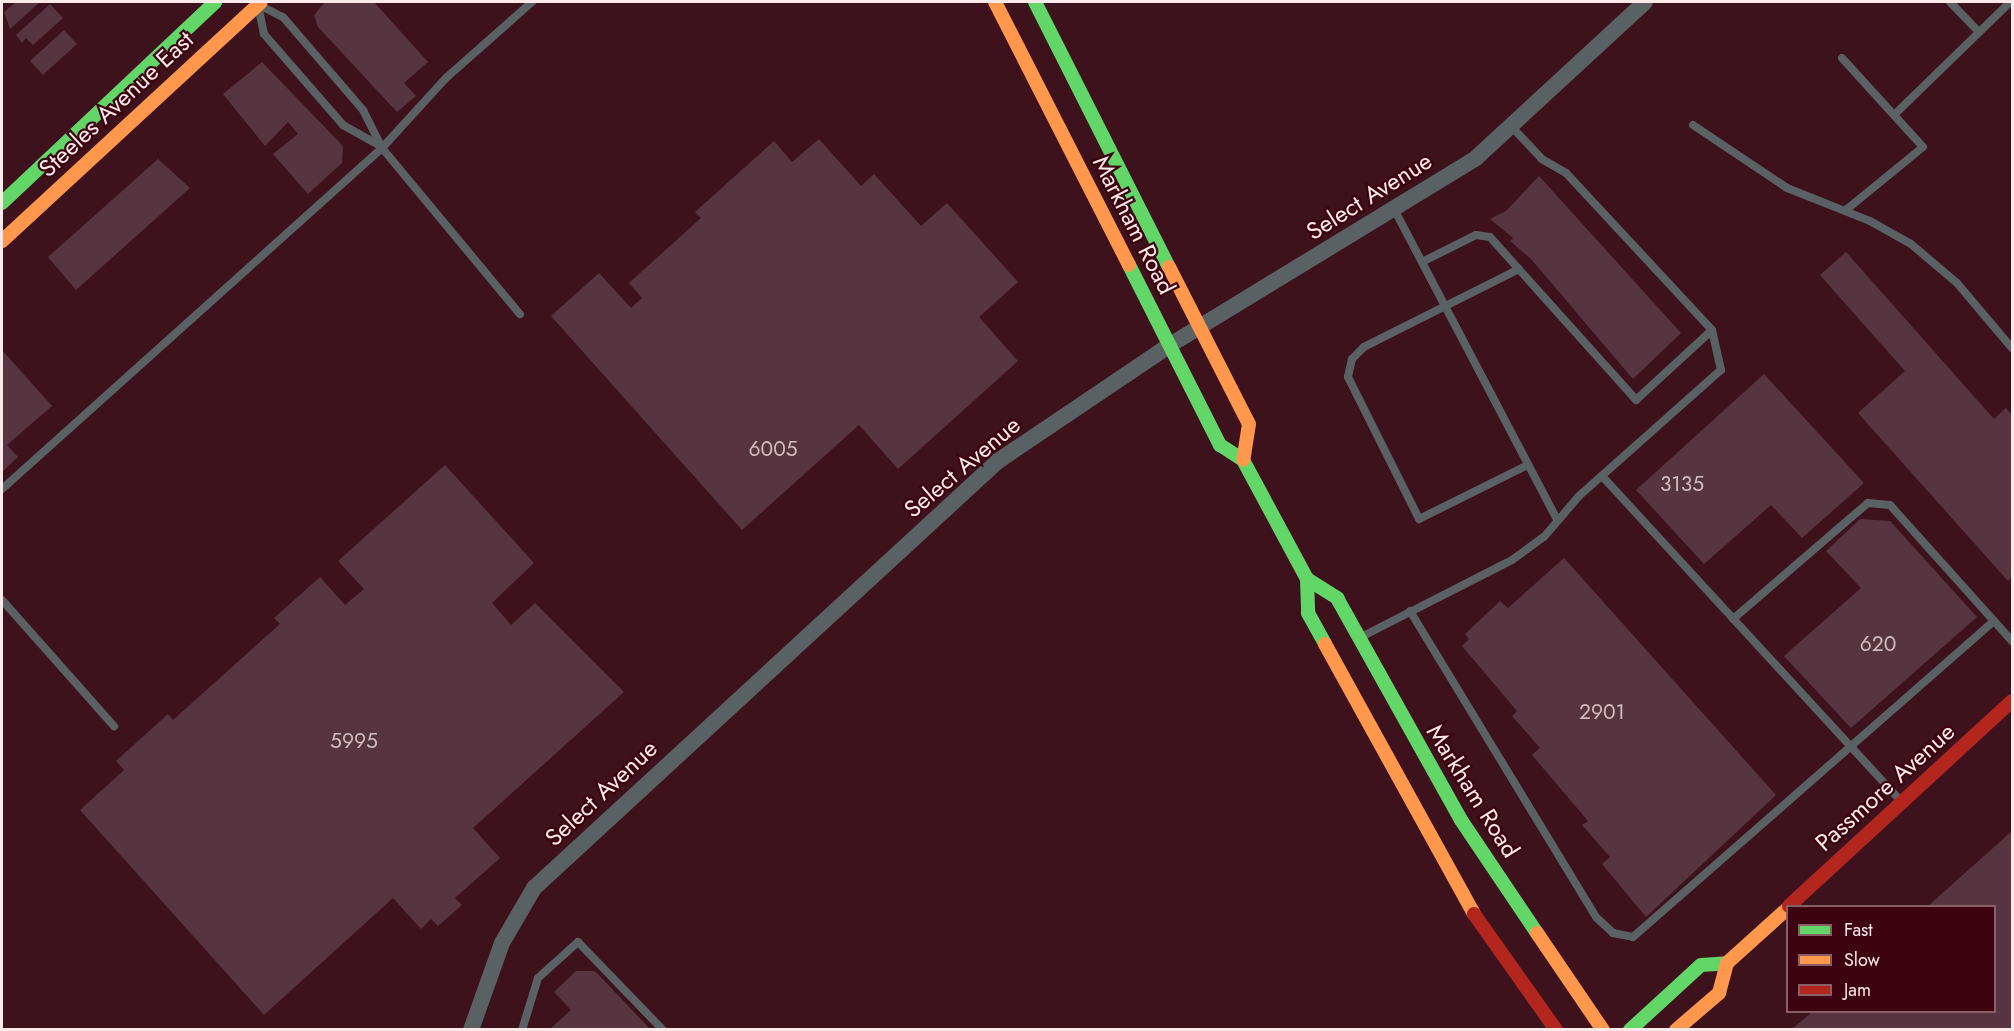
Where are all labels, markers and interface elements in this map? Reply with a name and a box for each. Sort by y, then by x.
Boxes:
street label: Steeles Avenue East [33,25,199,183]
street label: Select Avenue [1301,146,1437,246]
street label: Markham Road [1087,151,1181,299]
street label: Select Avenue [898,410,1026,524]
house number: 6005 [748,436,798,462]
house number: 3135 [1660,471,1704,497]
house number: 620 [1860,631,1896,657]
house number: 2901 [1579,699,1625,725]
street label: Passmore Avenue [1809,717,1961,857]
street label: Markham Road [1421,719,1525,863]
house number: 5995 [330,728,378,754]
street label: Select Avenue [539,734,663,852]
legend [1786,905,1996,1013]
text: Fast [1844,917,1873,943]
text: Slow [1844,947,1880,973]
text: Jam [1844,977,1871,1003]

